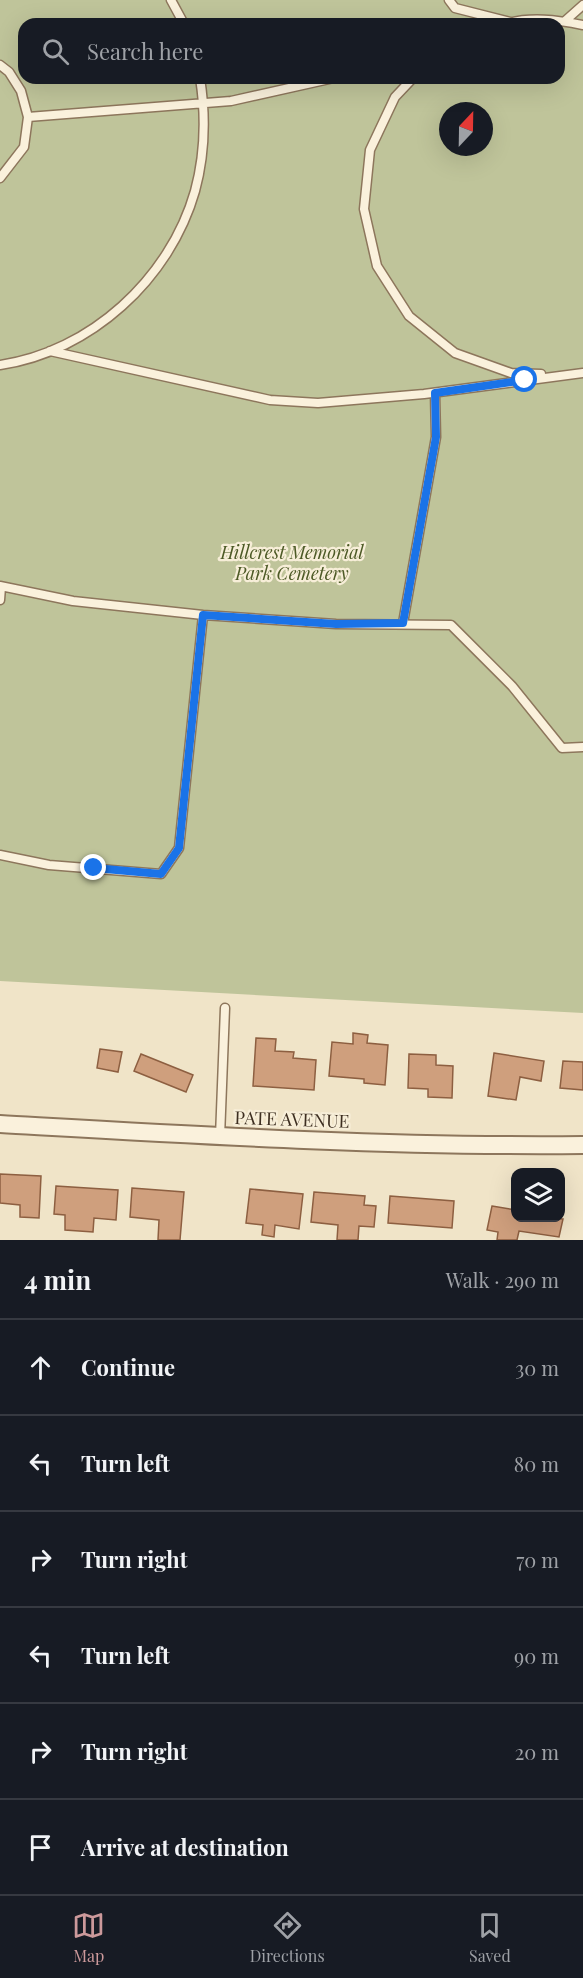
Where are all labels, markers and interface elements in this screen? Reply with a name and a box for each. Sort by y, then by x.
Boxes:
search box [18,18,565,84]
icon: search [39,35,72,68]
text: Search here [87,36,203,66]
north arrow [439,102,493,156]
route start [511,366,537,392]
park label: Hillcrest Memorial Park Cemetery [219,540,365,585]
route end [80,854,106,880]
street label: PATE AVENUE [234,1105,350,1133]
map controls [511,1168,565,1222]
button: layers [511,1168,565,1222]
text: 4 min [24,1262,91,1297]
text: Walk · 290 m [446,1266,559,1293]
icon: ahead [24,1351,57,1384]
text: Continue [81,1352,175,1382]
text: 30 m [515,1354,559,1381]
icon: left [24,1447,57,1480]
text: Turn left [81,1448,170,1478]
text: 80 m [514,1450,559,1477]
icon: right [24,1543,57,1576]
text: Turn right [81,1544,187,1574]
text: 70 m [516,1546,559,1573]
icon: left [24,1639,57,1672]
text: Turn left [81,1640,170,1670]
text: 90 m [514,1642,559,1669]
icon: right [24,1735,57,1768]
text: Turn right [81,1736,187,1766]
text: 20 m [515,1738,559,1765]
icon: arrive [24,1831,57,1864]
text: Arrive at destination [81,1832,289,1862]
tab: Map [72,1909,105,1966]
tab: Directions [250,1909,325,1966]
tab: Saved [469,1909,511,1966]

